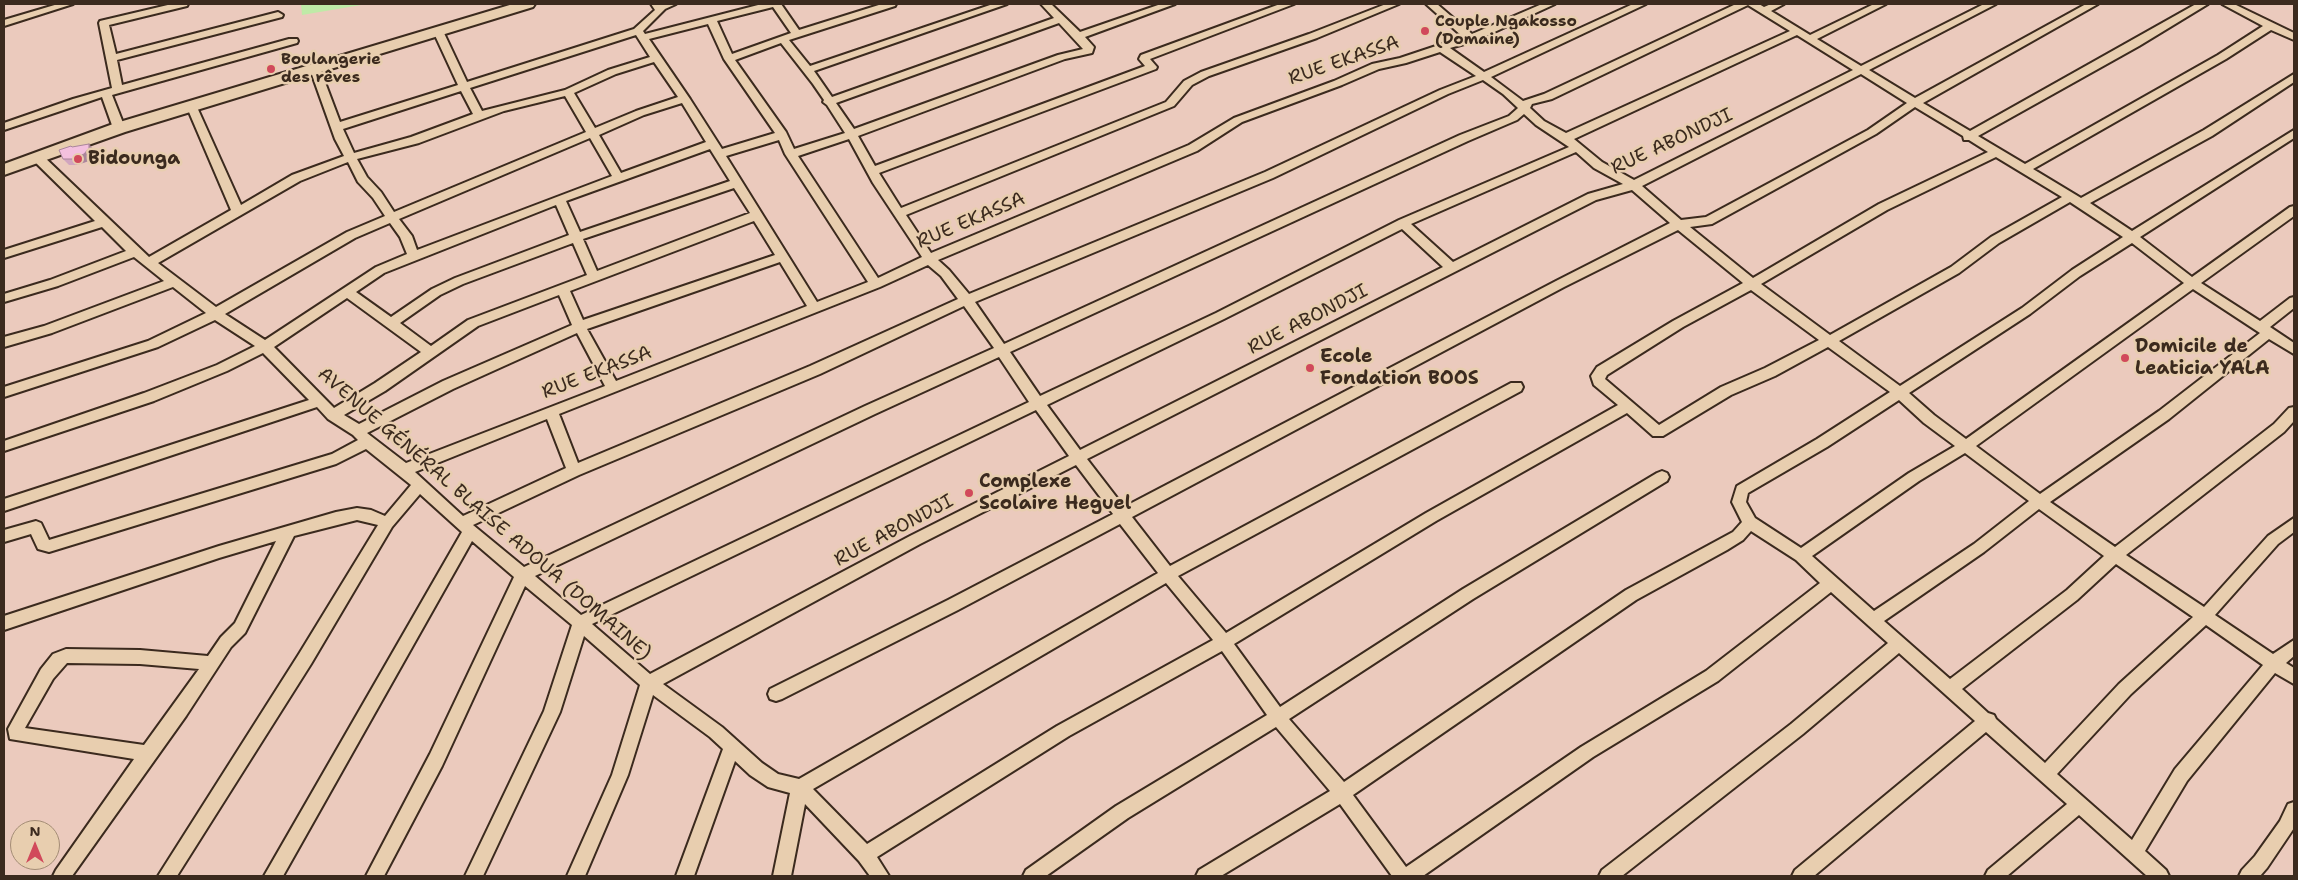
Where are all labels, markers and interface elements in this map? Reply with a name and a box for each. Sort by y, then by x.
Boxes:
place label: Couple Ngakosso (Domaine) [1435,12,1577,50]
marker: Couple Ngakosso (Domaine) [1419,25,1431,37]
street label: RUE EKASSA [1286,31,1402,91]
place label: Boulangerie des rêves [281,50,381,88]
marker: Boulangerie des rêves [265,63,277,75]
street label: RUE ABONDJI [1608,104,1736,180]
place label: Bidounga [88,148,180,170]
marker: Bidounga [72,153,84,165]
street label: RUE EKASSA [913,188,1029,254]
street label: RUE ABONDJI [1244,280,1372,360]
place label: Domicile de Leaticia YALA [2135,336,2270,380]
street label: RUE EKASSA [539,342,655,404]
place label: Ecole Fondation BOOS [1320,346,1479,390]
marker: Domicile de Leaticia YALA [2119,352,2131,364]
marker: Ecole Fondation BOOS [1304,362,1316,374]
street label: AVENUE GÉNÉRAL BLAISE ADOUA (DOMAINE) [313,363,655,665]
place label: Complexe Scolaire Heguel [979,471,1131,515]
marker: Complexe Scolaire Heguel [963,487,975,499]
street label: RUE ABONDJI [831,490,957,572]
north arrow [10,820,60,870]
text: N [29,822,41,840]

